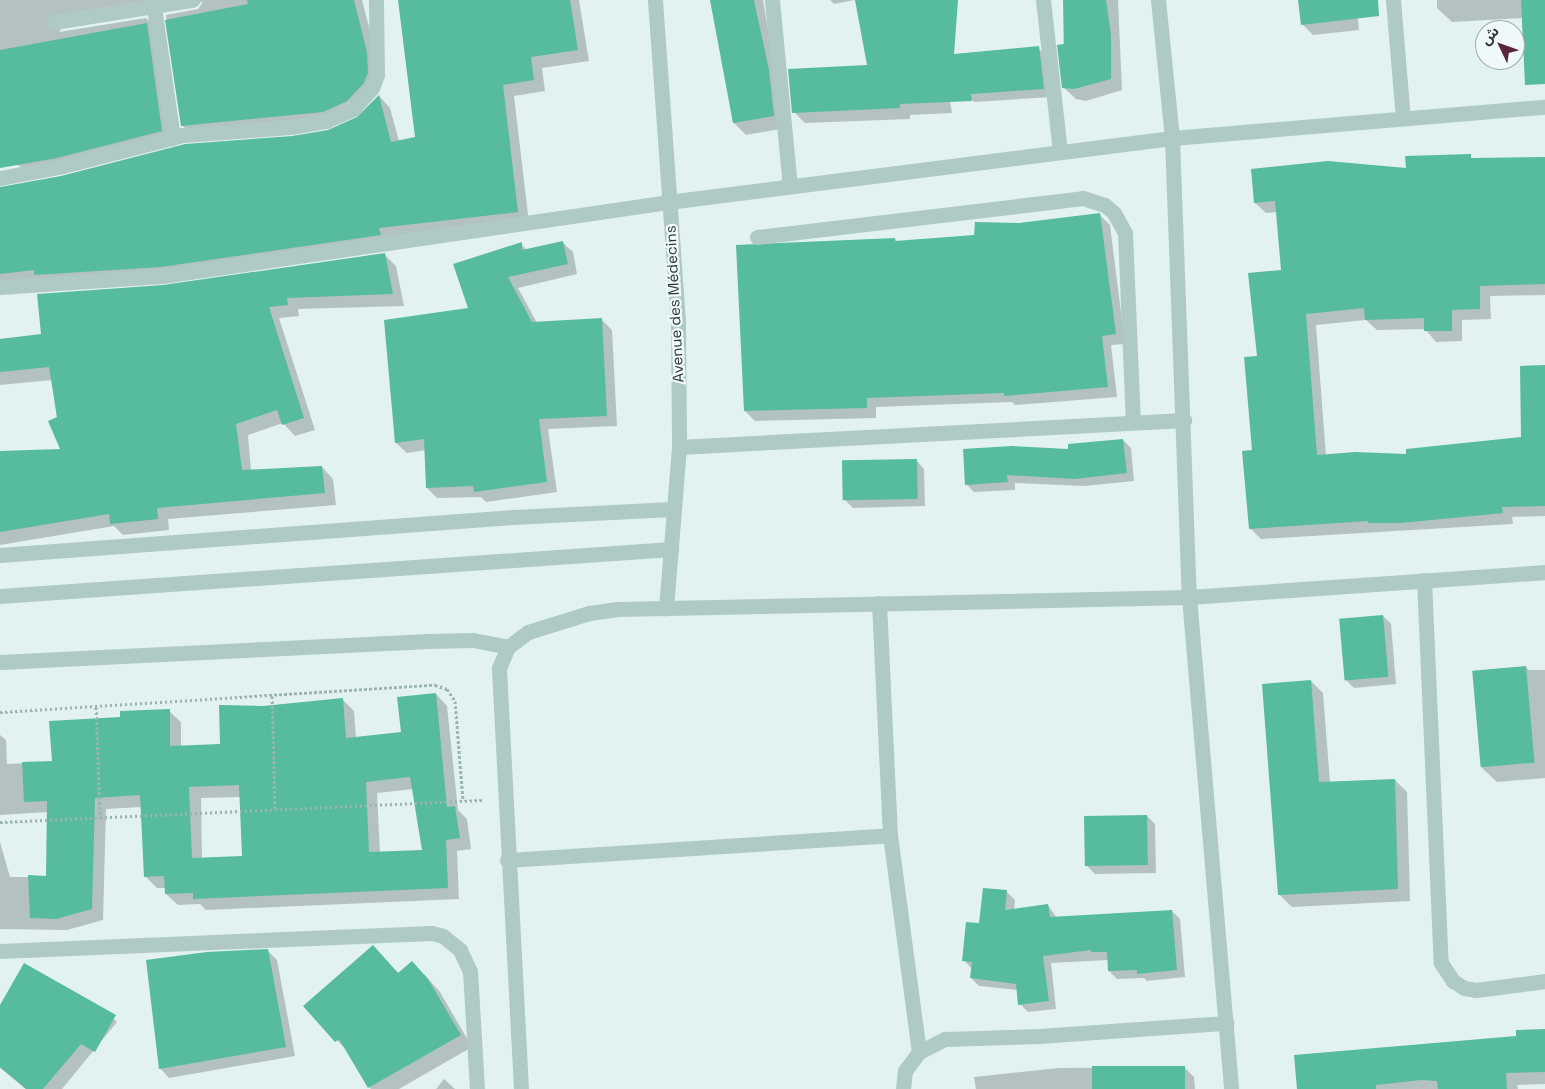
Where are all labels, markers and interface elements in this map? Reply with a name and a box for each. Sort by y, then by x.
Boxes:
north arrow [1475,20,1525,70]
text: ش [1476,22,1503,49]
street label: Avenue des Médecins [661,225,687,383]

